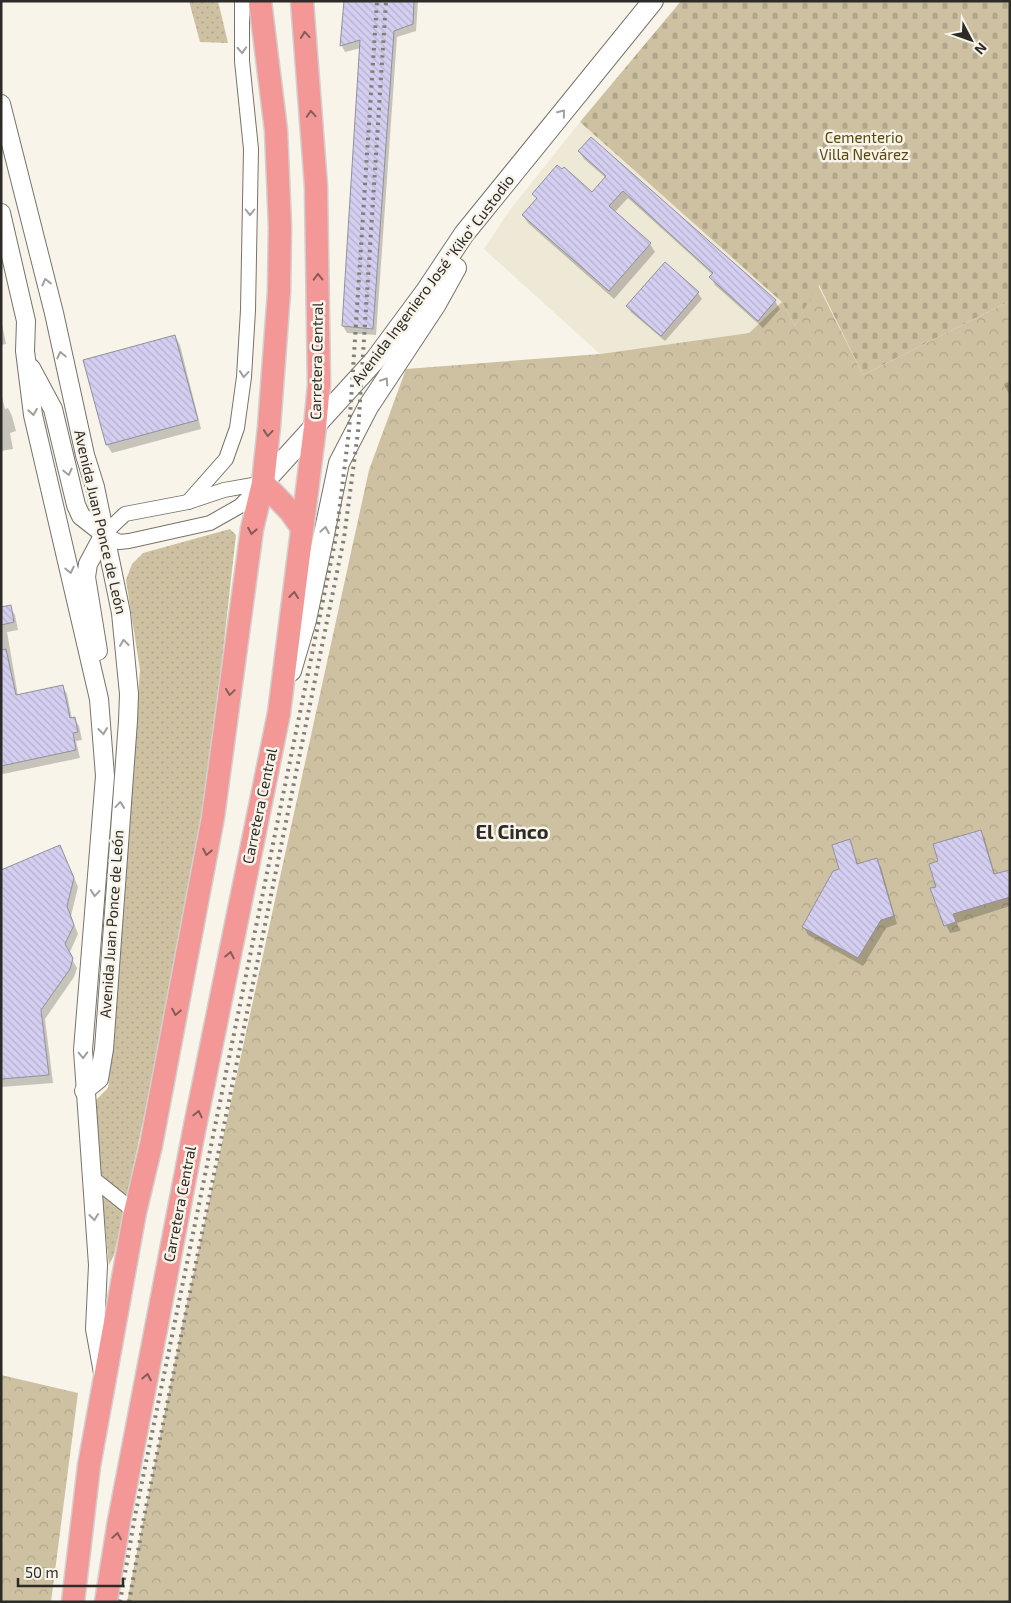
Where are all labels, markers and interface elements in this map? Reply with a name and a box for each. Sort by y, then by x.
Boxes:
north arrow [946,15,996,65]
one-way arrow [300,31,311,39]
text: N [971,39,991,58]
one-way arrow [237,46,247,54]
one-way arrow [557,109,566,118]
one-way arrow [306,110,317,118]
park label: Cementerio Villa Nevárez [819,128,909,163]
street label: Avenida Ingeniero José "Kiko" Custodio [347,171,517,388]
one-way arrow [245,208,255,216]
one-way arrow [313,272,323,280]
one-way arrow [41,277,52,286]
street label: Carretera Central [306,301,326,420]
one-way arrow [56,351,67,360]
one-way arrow [239,371,250,379]
one-way arrow [378,378,388,387]
one-way arrow [27,408,38,416]
street label: Avenida Juan Ponce de León [71,428,131,616]
one-way arrow [263,430,274,438]
one-way arrow [62,467,73,476]
one-way arrow [247,526,257,535]
one-way arrow [320,526,330,535]
one-way arrow [64,566,75,575]
one-way arrow [288,591,299,599]
one-way arrow [119,639,130,647]
one-way arrow [226,687,236,696]
one-way arrow [97,727,108,735]
street label: Carretera Central [238,746,280,865]
one-way arrow [115,801,126,809]
district label: El Cinco [475,819,549,843]
street label: Avenida Juan Ponce de León [95,829,127,1019]
one-way arrow [202,848,212,857]
one-way arrow [90,889,101,897]
one-way arrow [224,950,235,959]
one-way arrow [171,1008,182,1016]
one-way arrow [78,1052,88,1059]
one-way arrow [192,1110,203,1119]
street label: Carretera Central [159,1144,199,1263]
one-way arrow [88,1213,99,1221]
one-way arrow [142,1372,152,1381]
one-way arrow [111,1532,121,1541]
scale bar [18,1556,122,1588]
text: 50 m [25,1563,59,1581]

